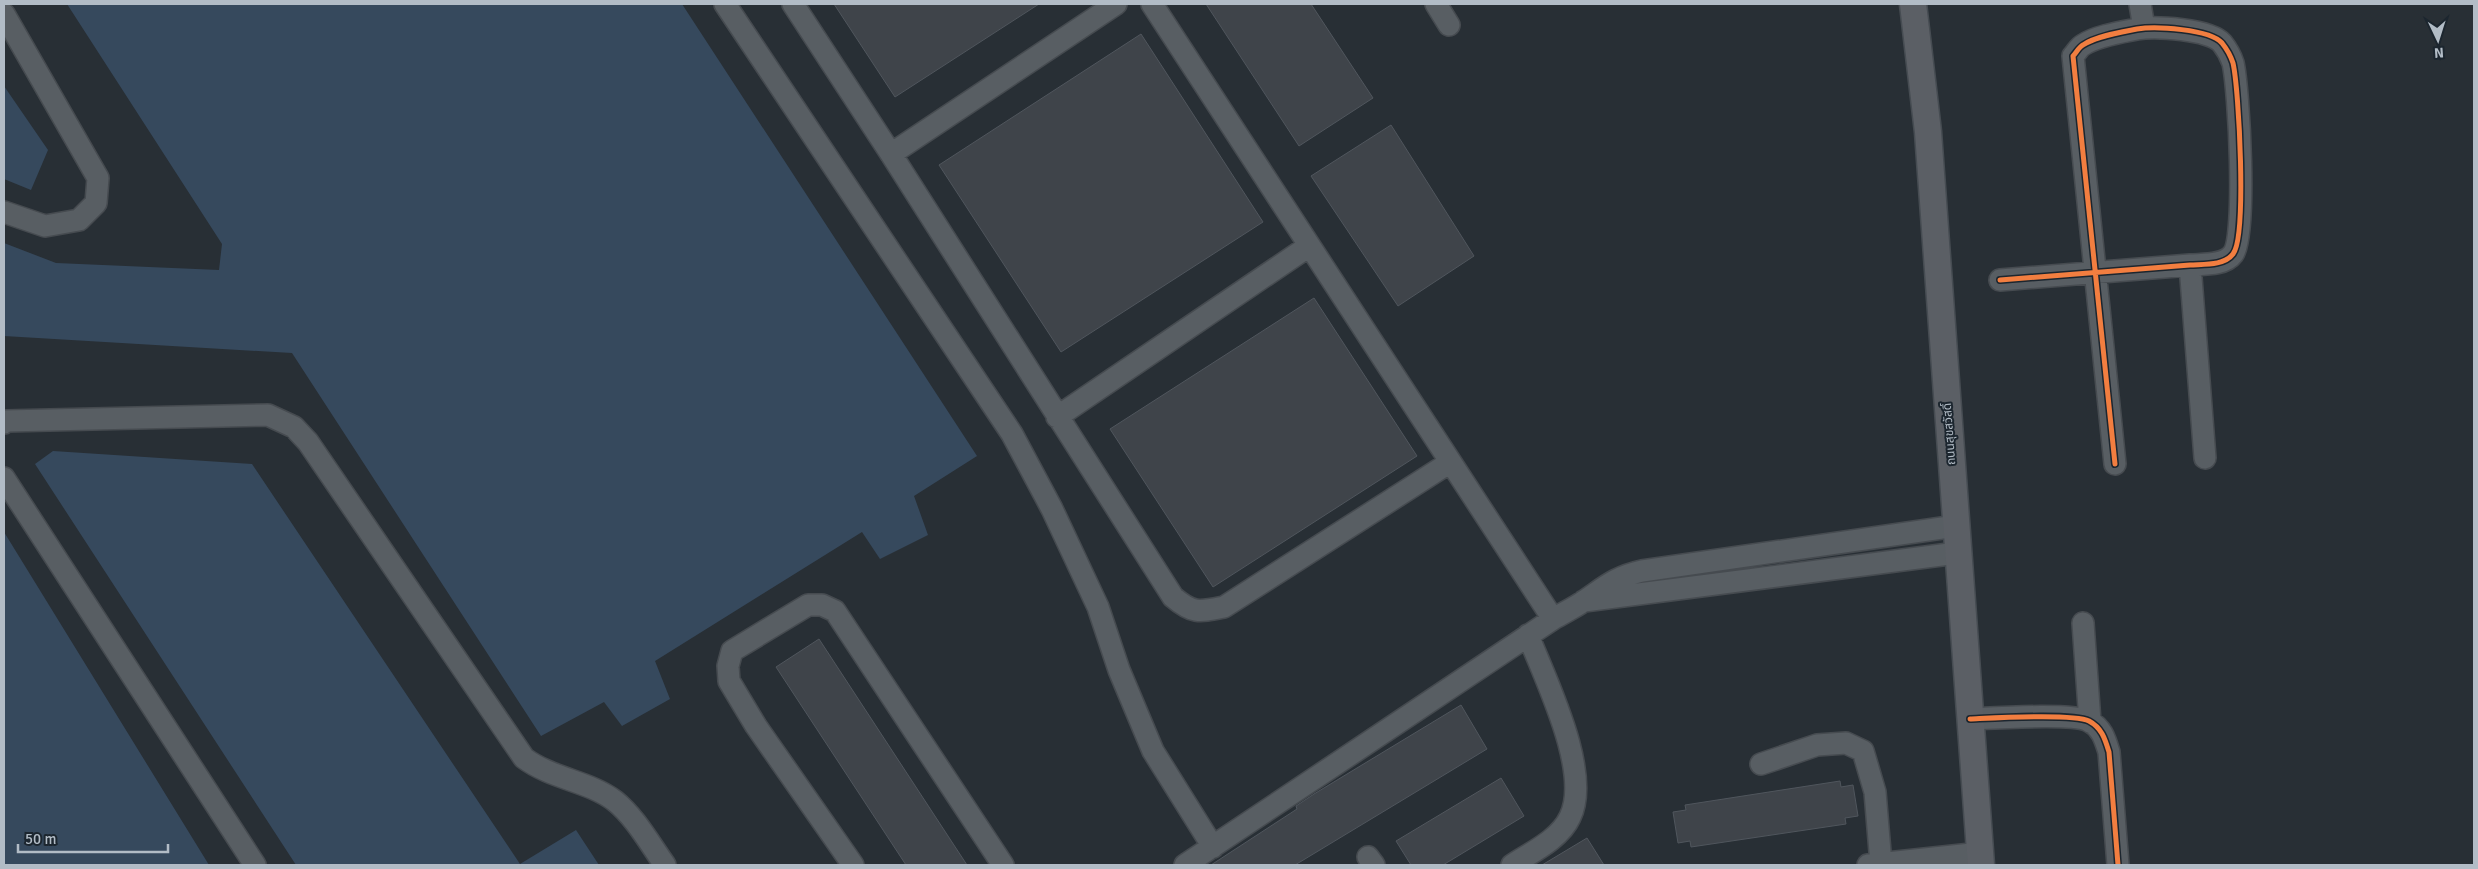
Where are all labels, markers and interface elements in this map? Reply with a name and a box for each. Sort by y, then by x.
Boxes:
north arrow [2413,15,2463,65]
text: N [2433,44,2444,61]
street label: ถนนสุขสวัสดิ์ [1940,402,1959,466]
scale bar [18,822,168,854]
text: 50 m [25,830,56,848]

